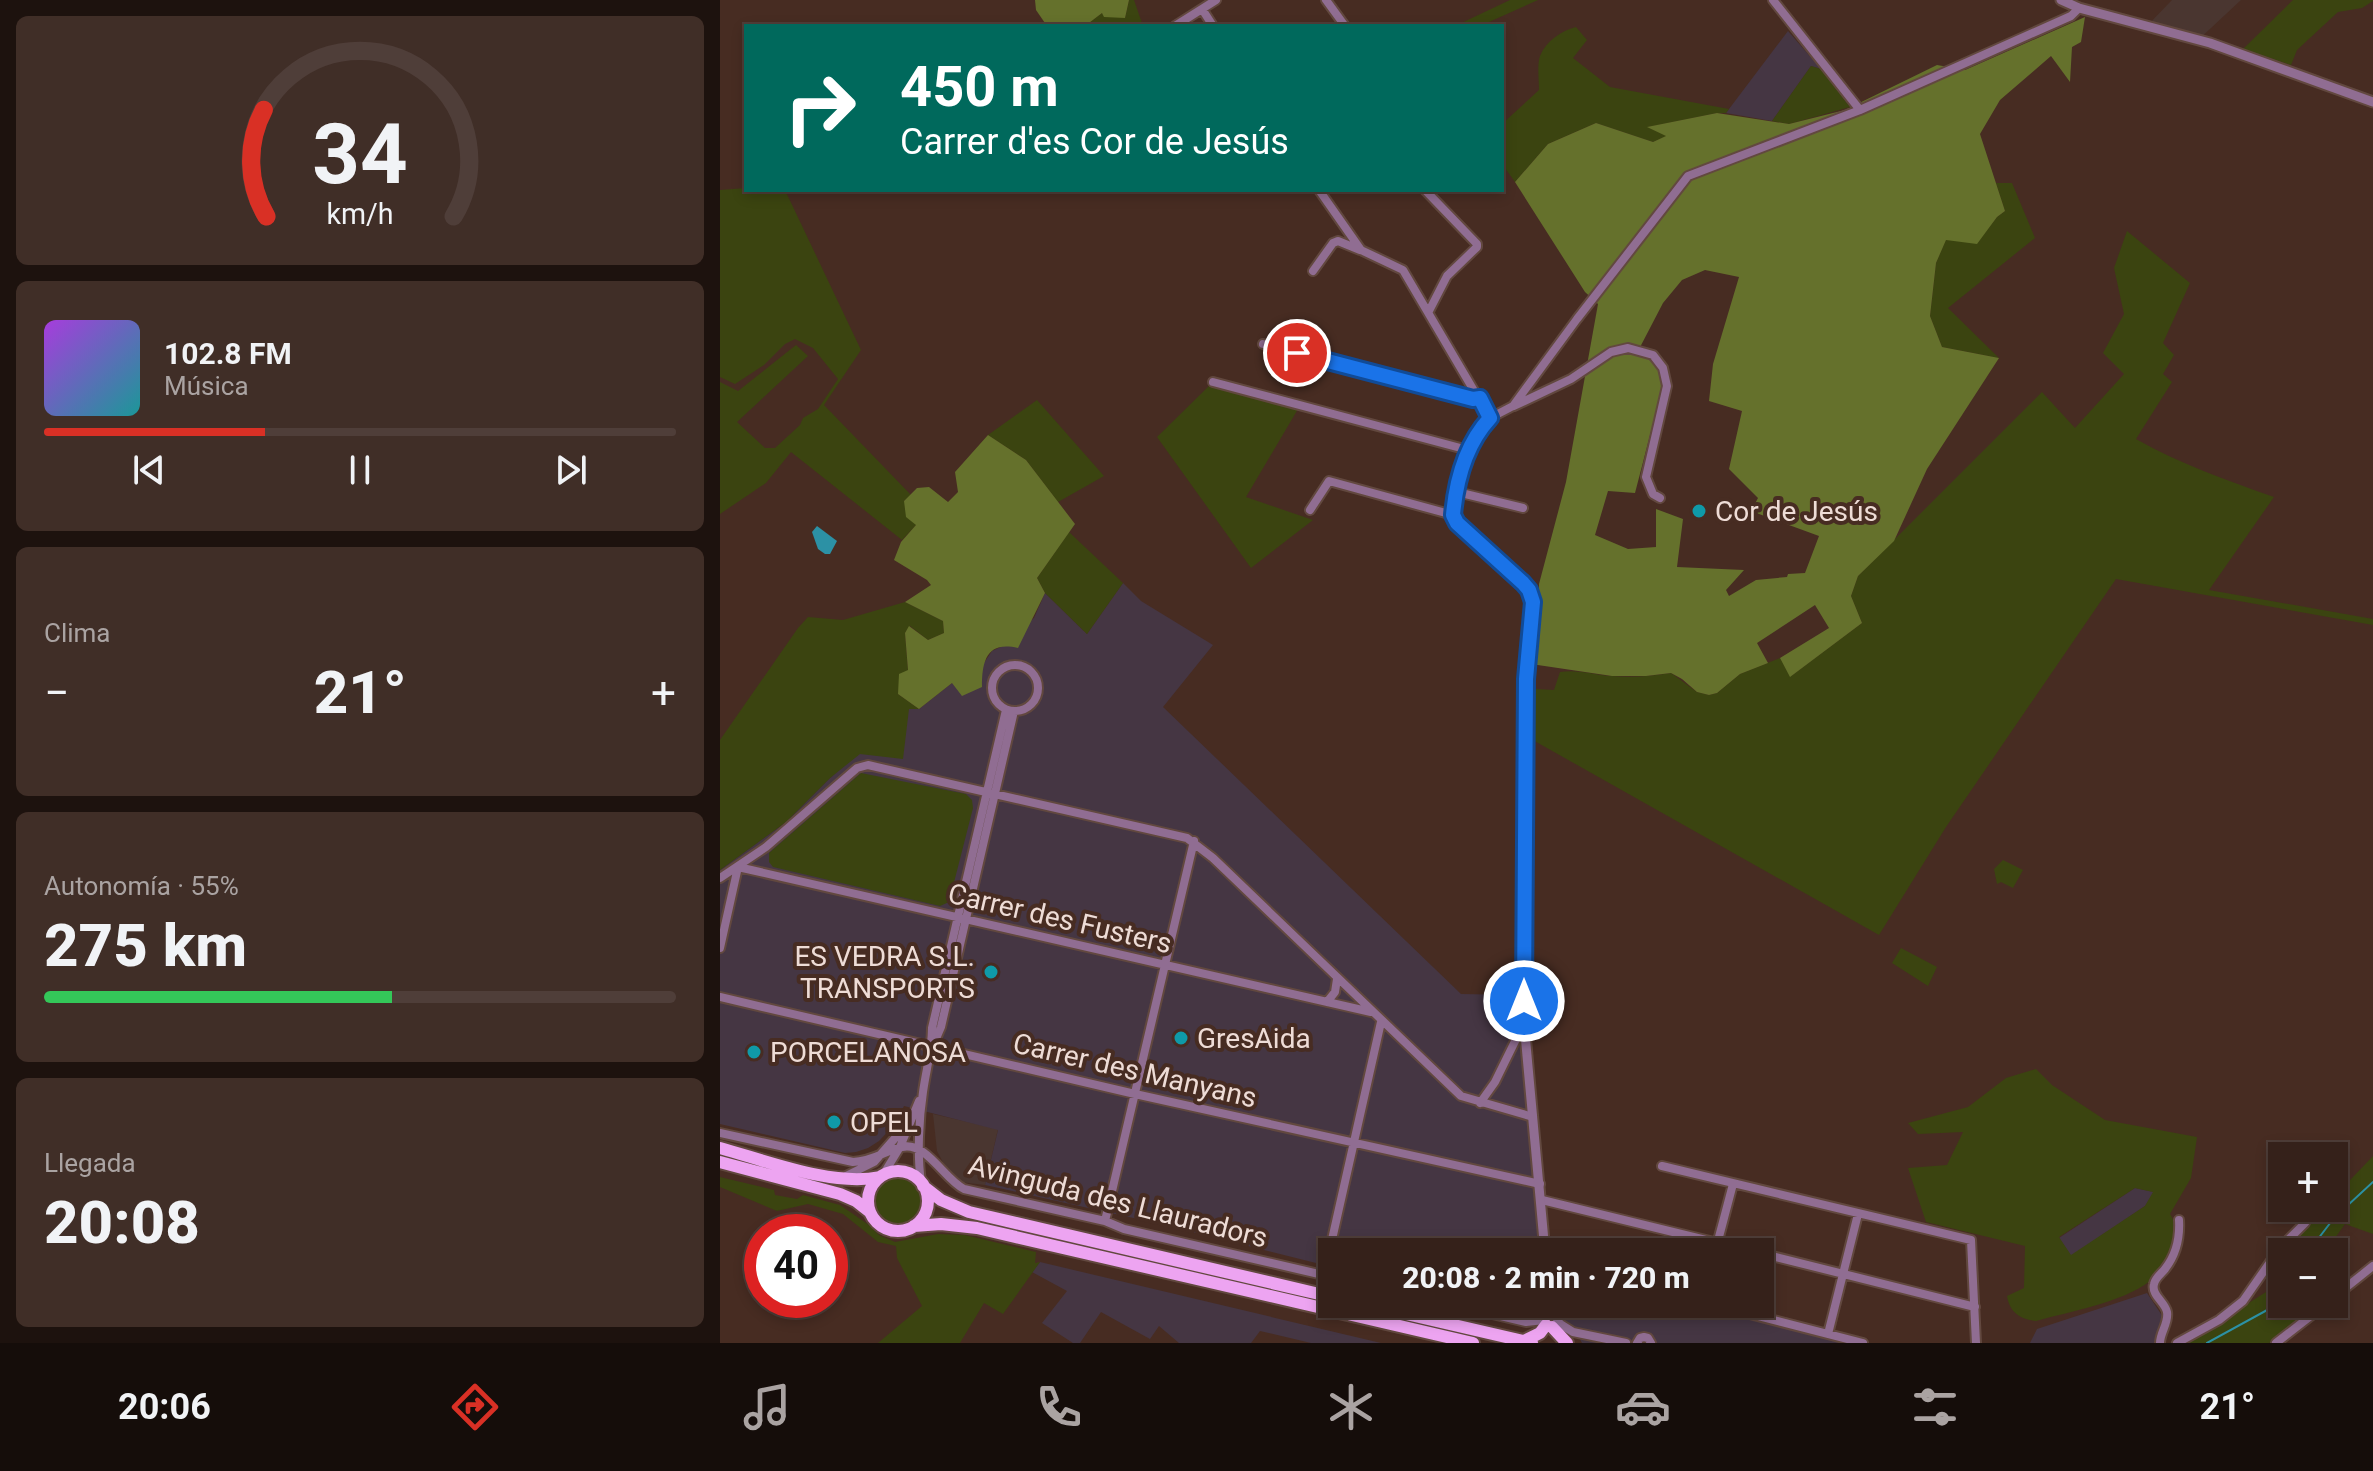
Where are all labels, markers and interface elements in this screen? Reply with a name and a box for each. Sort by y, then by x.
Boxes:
text: 450 m [900,54,1059,120]
icon: right [768,56,872,160]
text: 34 [312,105,408,202]
text: Carrer d'es Cor de Jesús [900,121,1289,163]
text: km/h [326,197,394,231]
pin [1263,319,1331,387]
icon: arrive [1275,331,1319,375]
text: 102.8 FM [164,336,292,371]
text: Música [164,371,249,401]
icon: previous [127,448,171,492]
icon: pause [338,448,382,492]
icon: next [549,448,593,492]
place label: Cor de Jesús [1715,495,1878,528]
marker: Cor de Jesús [1690,502,1708,520]
text: Clima [44,618,111,648]
text: 21° [314,657,407,728]
text: − [44,667,69,719]
text: + [651,667,676,719]
text: Autonomía · 55% [44,871,239,901]
street label: Carrer des Fusters [945,877,1175,960]
text: 275 km [44,910,247,981]
place label: ES VEDRA S.L. TRANSPORTS [794,940,975,1005]
position arrow [1482,959,1566,1043]
marker: ES VEDRA S.L. TRANSPORTS [982,963,1000,981]
place label: GresAida [1197,1022,1311,1055]
street label: Carrer des Manyans [1010,1026,1260,1115]
marker: GresAida [1172,1029,1190,1047]
place label: PORCELANOSA [770,1036,966,1069]
marker: PORCELANOSA [745,1043,763,1061]
place label: OPEL [850,1106,918,1139]
marker: OPEL [825,1113,843,1131]
map controls [2268,1142,2348,1318]
button: + [2268,1142,2348,1222]
text: Llegada [44,1148,136,1178]
street label: Avinguda des Llauradors [965,1148,1271,1255]
text: 20:08 [44,1187,200,1258]
speed limit sign: 40 [744,1214,848,1318]
button: − [2268,1238,2348,1318]
text: 20:08 · 2 min · 720 m [1402,1260,1690,1295]
icon: directions [447,1379,503,1435]
icon: music [739,1379,795,1435]
icon: phone [1031,1379,1087,1435]
icon: climate [1323,1379,1379,1435]
icon: car [1615,1379,1671,1435]
icon: filters [1907,1379,1963,1435]
text: 20:06 [118,1386,211,1428]
text: 21° [2200,1386,2255,1428]

